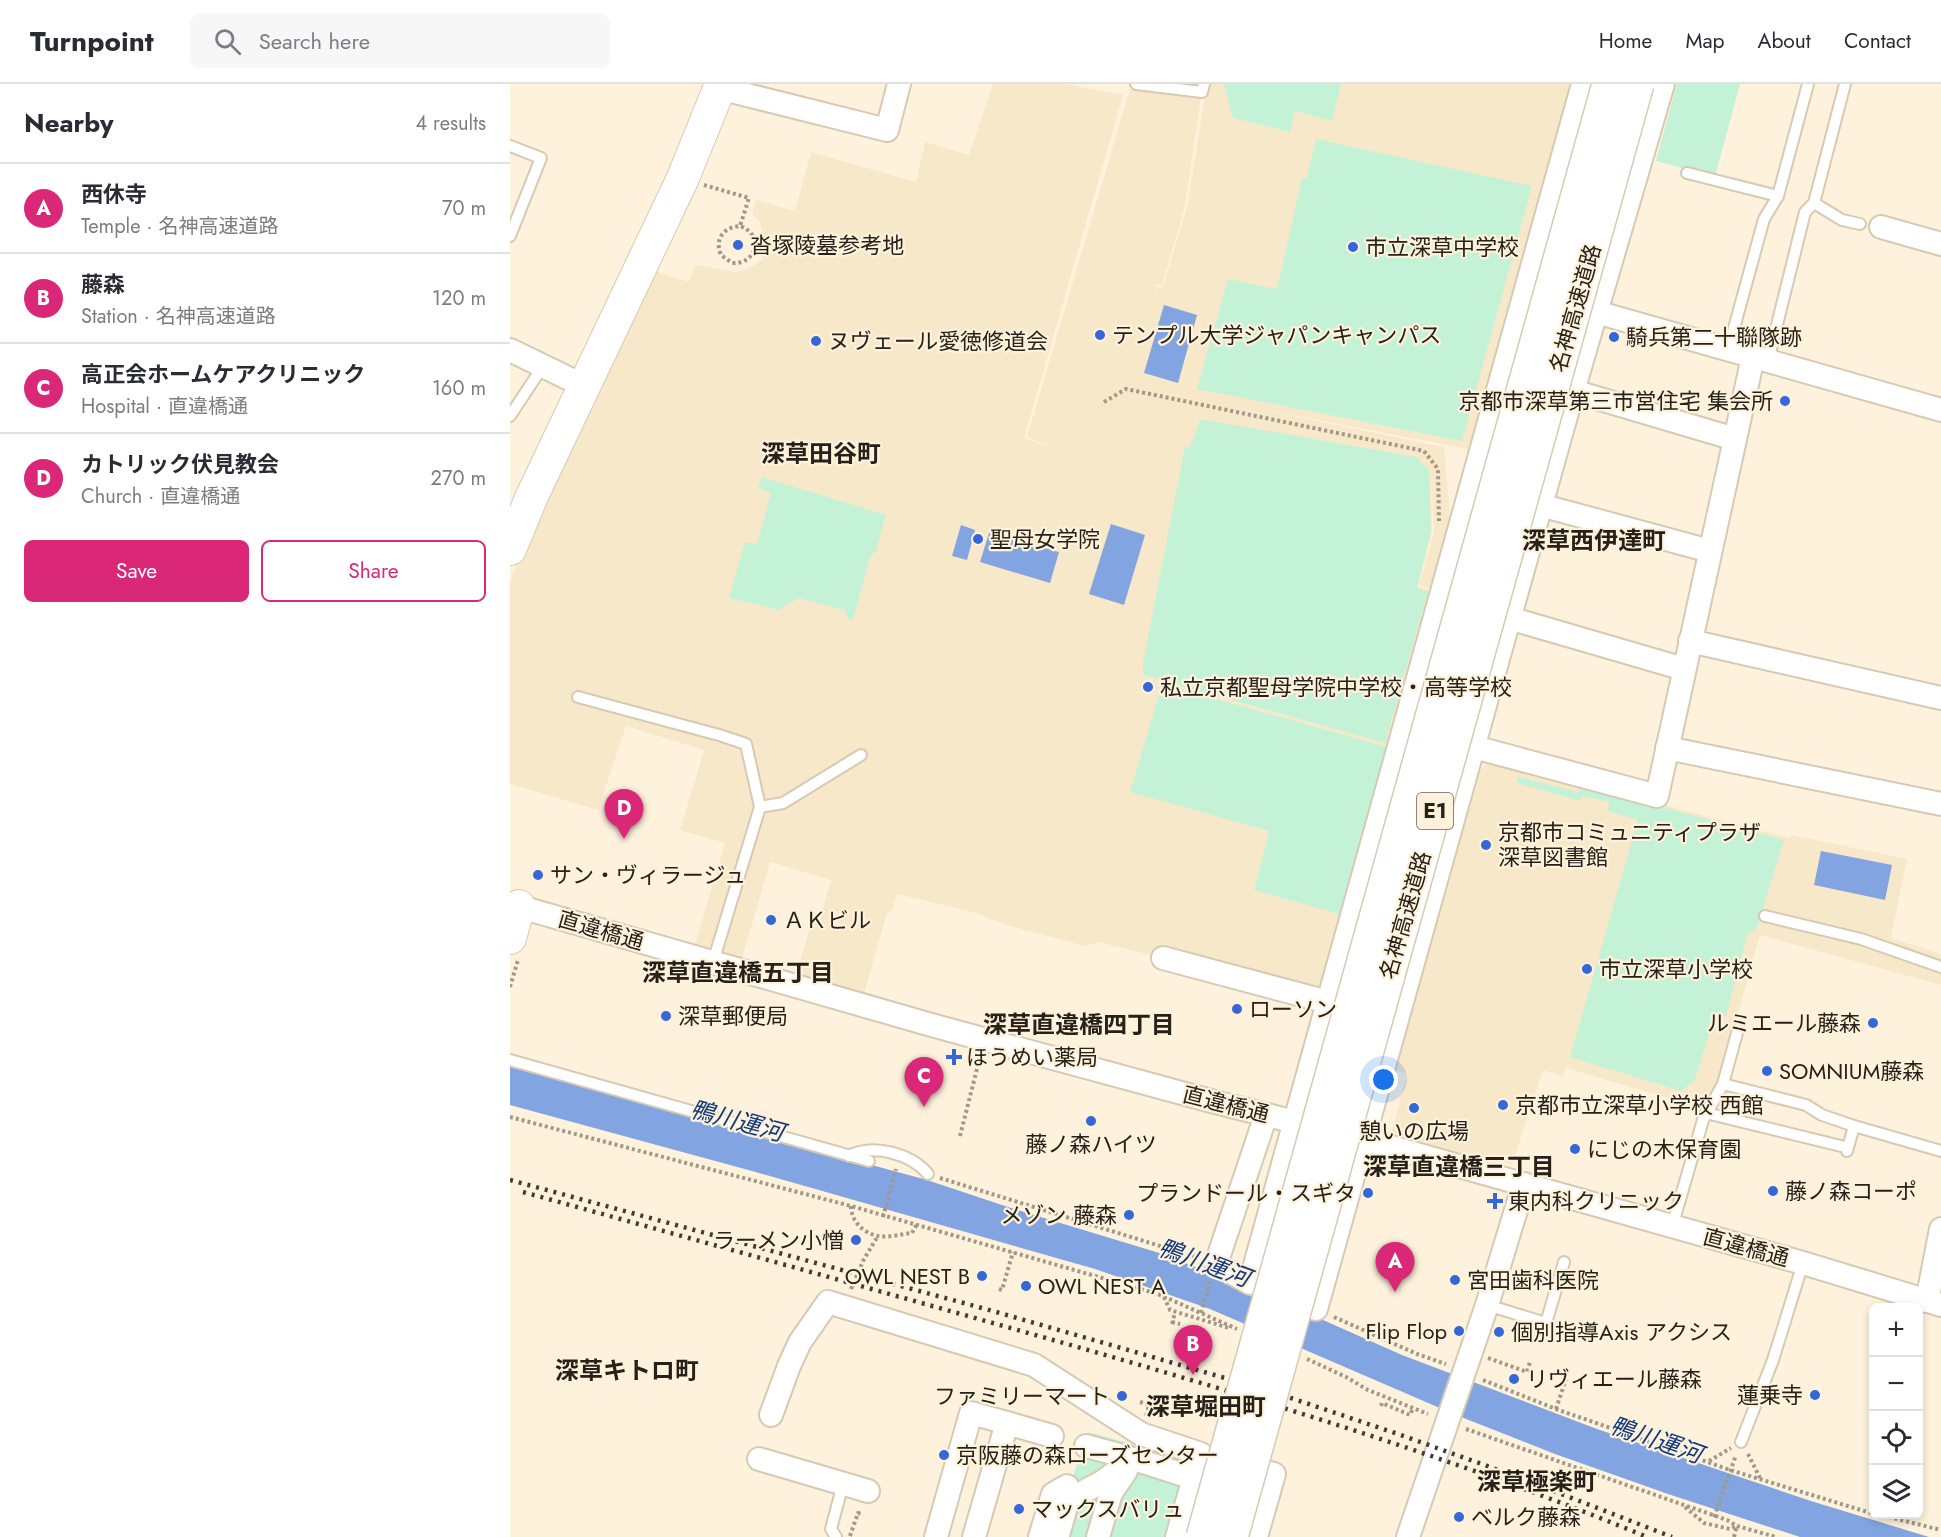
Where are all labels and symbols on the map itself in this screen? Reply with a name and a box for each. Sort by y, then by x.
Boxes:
place label: 沓塚陵墓参考地 [750,229,904,261]
place label: 市立深草中学校 [1365,231,1519,263]
marker: 沓塚陵墓参考地 [731,238,745,252]
marker: 市立深草中学校 [1346,240,1360,254]
street label: 名神高速道路 [1541,240,1609,376]
place label: テンプル大学ジャパンキャンパス [1112,319,1441,351]
place label: 騎兵第二十聯隊跡 [1626,321,1802,353]
place label: ヌヴェール愛徳修道会 [828,325,1048,357]
marker: テンプル大学ジャパンキャンパス [1093,328,1107,342]
marker: 騎兵第二十聯隊跡 [1607,330,1621,344]
marker: ヌヴェール愛徳修道会 [809,334,823,348]
place label: 京都市深草第三市営住宅 集会所 [1458,385,1773,417]
marker: 京都市深草第三市営住宅 集会所 [1778,394,1792,408]
district label: 深草田谷町 [761,436,881,471]
place label: 聖母女学院 [990,523,1100,555]
district label: 深草西伊達町 [1522,523,1666,558]
marker: 聖母女学院 [971,532,985,546]
place label: 私立京都聖母学院中学校・高等学校 [1160,671,1512,703]
marker: 私立京都聖母学院中学校・高等学校 [1141,680,1155,694]
pin: D [604,790,644,839]
road number: E1 [1417,793,1453,829]
place label: 京都市コミュニティプラザ 深草図書館 [1498,816,1761,873]
marker: 京都市コミュニティプラザ 深草図書館 [1479,838,1493,852]
street label: 名神高速道路 [1371,847,1439,983]
place label: サン・ヴィラージュ [550,859,746,891]
marker: サン・ヴィラージュ [531,868,545,882]
street label: 直違橋通 [554,902,648,958]
place label: ＡＫビル [783,904,871,936]
marker: ＡＫビル [764,913,778,927]
place label: 市立深草小学校 [1599,953,1753,985]
district label: 深草直違橋五丁目 [642,955,834,990]
marker: 市立深草小学校 [1580,962,1594,976]
place label: ローソン [1249,993,1337,1025]
place label: 深草郵便局 [678,1000,788,1032]
marker: ローソン [1230,1002,1244,1016]
district label: 深草直違橋四丁目 [983,1007,1175,1042]
place label: ルミエール藤森 [1707,1007,1861,1039]
marker: 深草郵便局 [659,1009,673,1023]
marker: ルミエール藤森 [1866,1016,1880,1030]
place label: ほうめい薬局 [966,1041,1098,1073]
marker: ほうめい薬局 [947,1050,961,1064]
place label: SOMNIUM藤森 [1779,1055,1924,1087]
pin: C [904,1058,944,1107]
marker: SOMNIUM藤森 [1760,1064,1774,1078]
your location [1369,1065,1398,1094]
street label: 直違橋通 [1179,1078,1273,1130]
place label: 京都市立深草小学校 西館 [1515,1089,1764,1121]
water label: 鴨川運河 [686,1091,792,1151]
marker: 京都市立深草小学校 西館 [1496,1098,1510,1112]
marker: 憩いの広場 [1407,1101,1421,1115]
marker: 藤ノ森ハイツ [1084,1114,1098,1128]
place label: 憩いの広場 [1359,1115,1469,1147]
place label: 藤ノ森ハイツ [1025,1128,1157,1160]
place label: にじの木保育園 [1587,1133,1741,1165]
marker: にじの木保育園 [1568,1142,1582,1156]
district label: 深草直違橋三丁目 [1363,1149,1555,1184]
place label: 藤ノ森コーポ [1785,1175,1917,1207]
place label: プランドール・スギタ [1136,1177,1356,1209]
marker: 藤ノ森コーポ [1766,1184,1780,1198]
place label: 東内科クリニック [1508,1185,1684,1217]
marker: プランドール・スギタ [1361,1186,1375,1200]
marker: 東内科クリニック [1486,1192,1504,1210]
place label: メゾン 藤森 [1000,1199,1117,1231]
marker: メゾン 藤森 [1122,1208,1136,1222]
street label: 直違橋通 [1699,1220,1793,1274]
place label: ラーメン小憎 [713,1224,844,1256]
water label: 鴨川運河 [1153,1230,1259,1297]
marker: ラーメン小憎 [849,1233,863,1247]
pin: A [1376,1242,1414,1292]
place label: OWL NEST B [845,1260,970,1292]
place label: 宮田歯科医院 [1467,1264,1599,1296]
marker: OWL NEST B [975,1269,989,1283]
place label: OWL NEST A [1038,1270,1166,1302]
marker: 宮田歯科医院 [1448,1273,1462,1287]
marker: OWL NEST A [1019,1279,1033,1293]
place label: Flip Flop [1365,1315,1447,1347]
place label: 個別指導Axis アクシス [1511,1316,1732,1348]
marker: Flip Flop [1452,1324,1466,1338]
marker: 個別指導Axis アクシス [1492,1325,1506,1339]
pin: B [1174,1326,1212,1375]
district label: 深草キトロ町 [555,1353,699,1388]
place label: リヴィエール藤森 [1526,1363,1702,1395]
marker: リヴィエール藤森 [1507,1372,1521,1386]
place label: 蓮乗寺 [1737,1379,1803,1411]
place label: ファミリーマート [934,1380,1110,1412]
marker: 蓮乗寺 [1808,1388,1822,1402]
marker: ファミリーマート [1115,1389,1129,1403]
district label: 深草堀田町 [1146,1389,1266,1424]
water label: 鴨川運河 [1605,1407,1711,1473]
place label: 京阪藤の森ローズセンター [956,1439,1219,1471]
marker: 京阪藤の森ローズセンター [937,1448,951,1462]
district label: 深草極楽町 [1477,1464,1597,1499]
place label: マックスバリュ [1031,1493,1184,1525]
place label: ベルク藤森 [1471,1501,1581,1533]
marker: マックスバリュ [1012,1502,1026,1516]
marker: ベルク藤森 [1452,1510,1466,1524]

